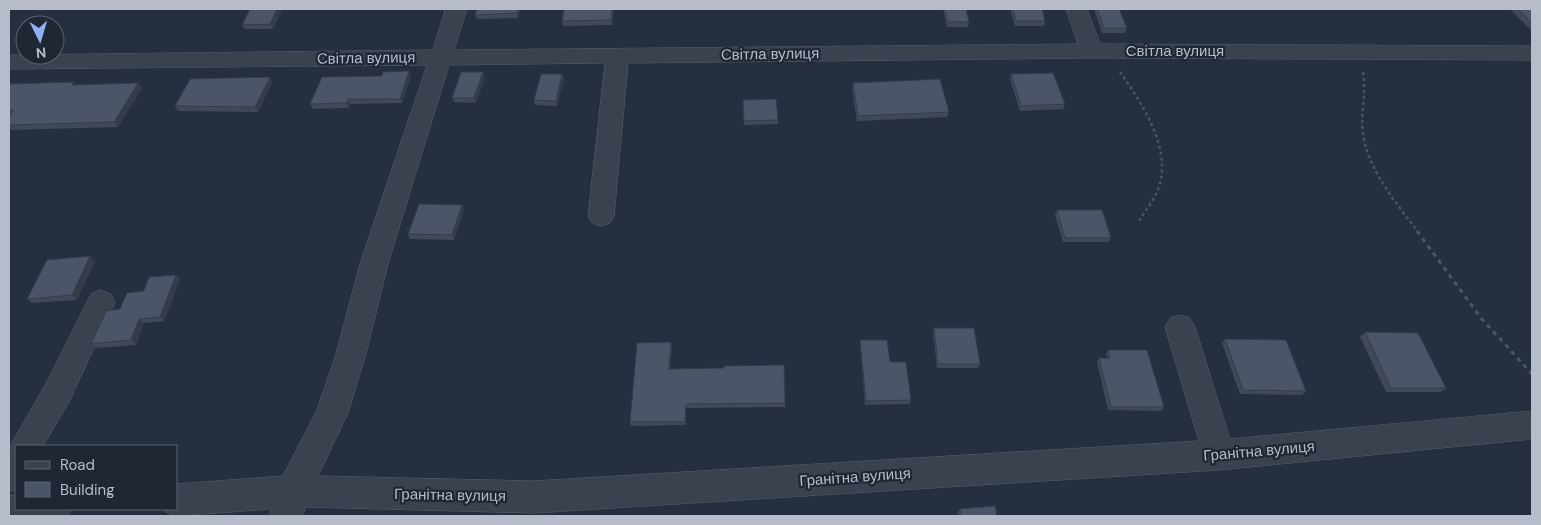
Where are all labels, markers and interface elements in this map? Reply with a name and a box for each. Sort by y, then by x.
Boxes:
north arrow [15,15,65,65]
street label: Світла вулиця [1126,41,1224,61]
street label: Світла вулиця [721,43,819,65]
text: N [35,44,47,62]
street label: Світла вулиця [317,47,415,69]
street label: Гранітна вулиця [1202,436,1316,466]
legend [15,445,178,510]
text: Road [60,455,95,475]
street label: Гранітна вулиця [799,463,911,491]
text: Building [60,480,115,500]
street label: Гранітна вулиця [394,484,506,506]

